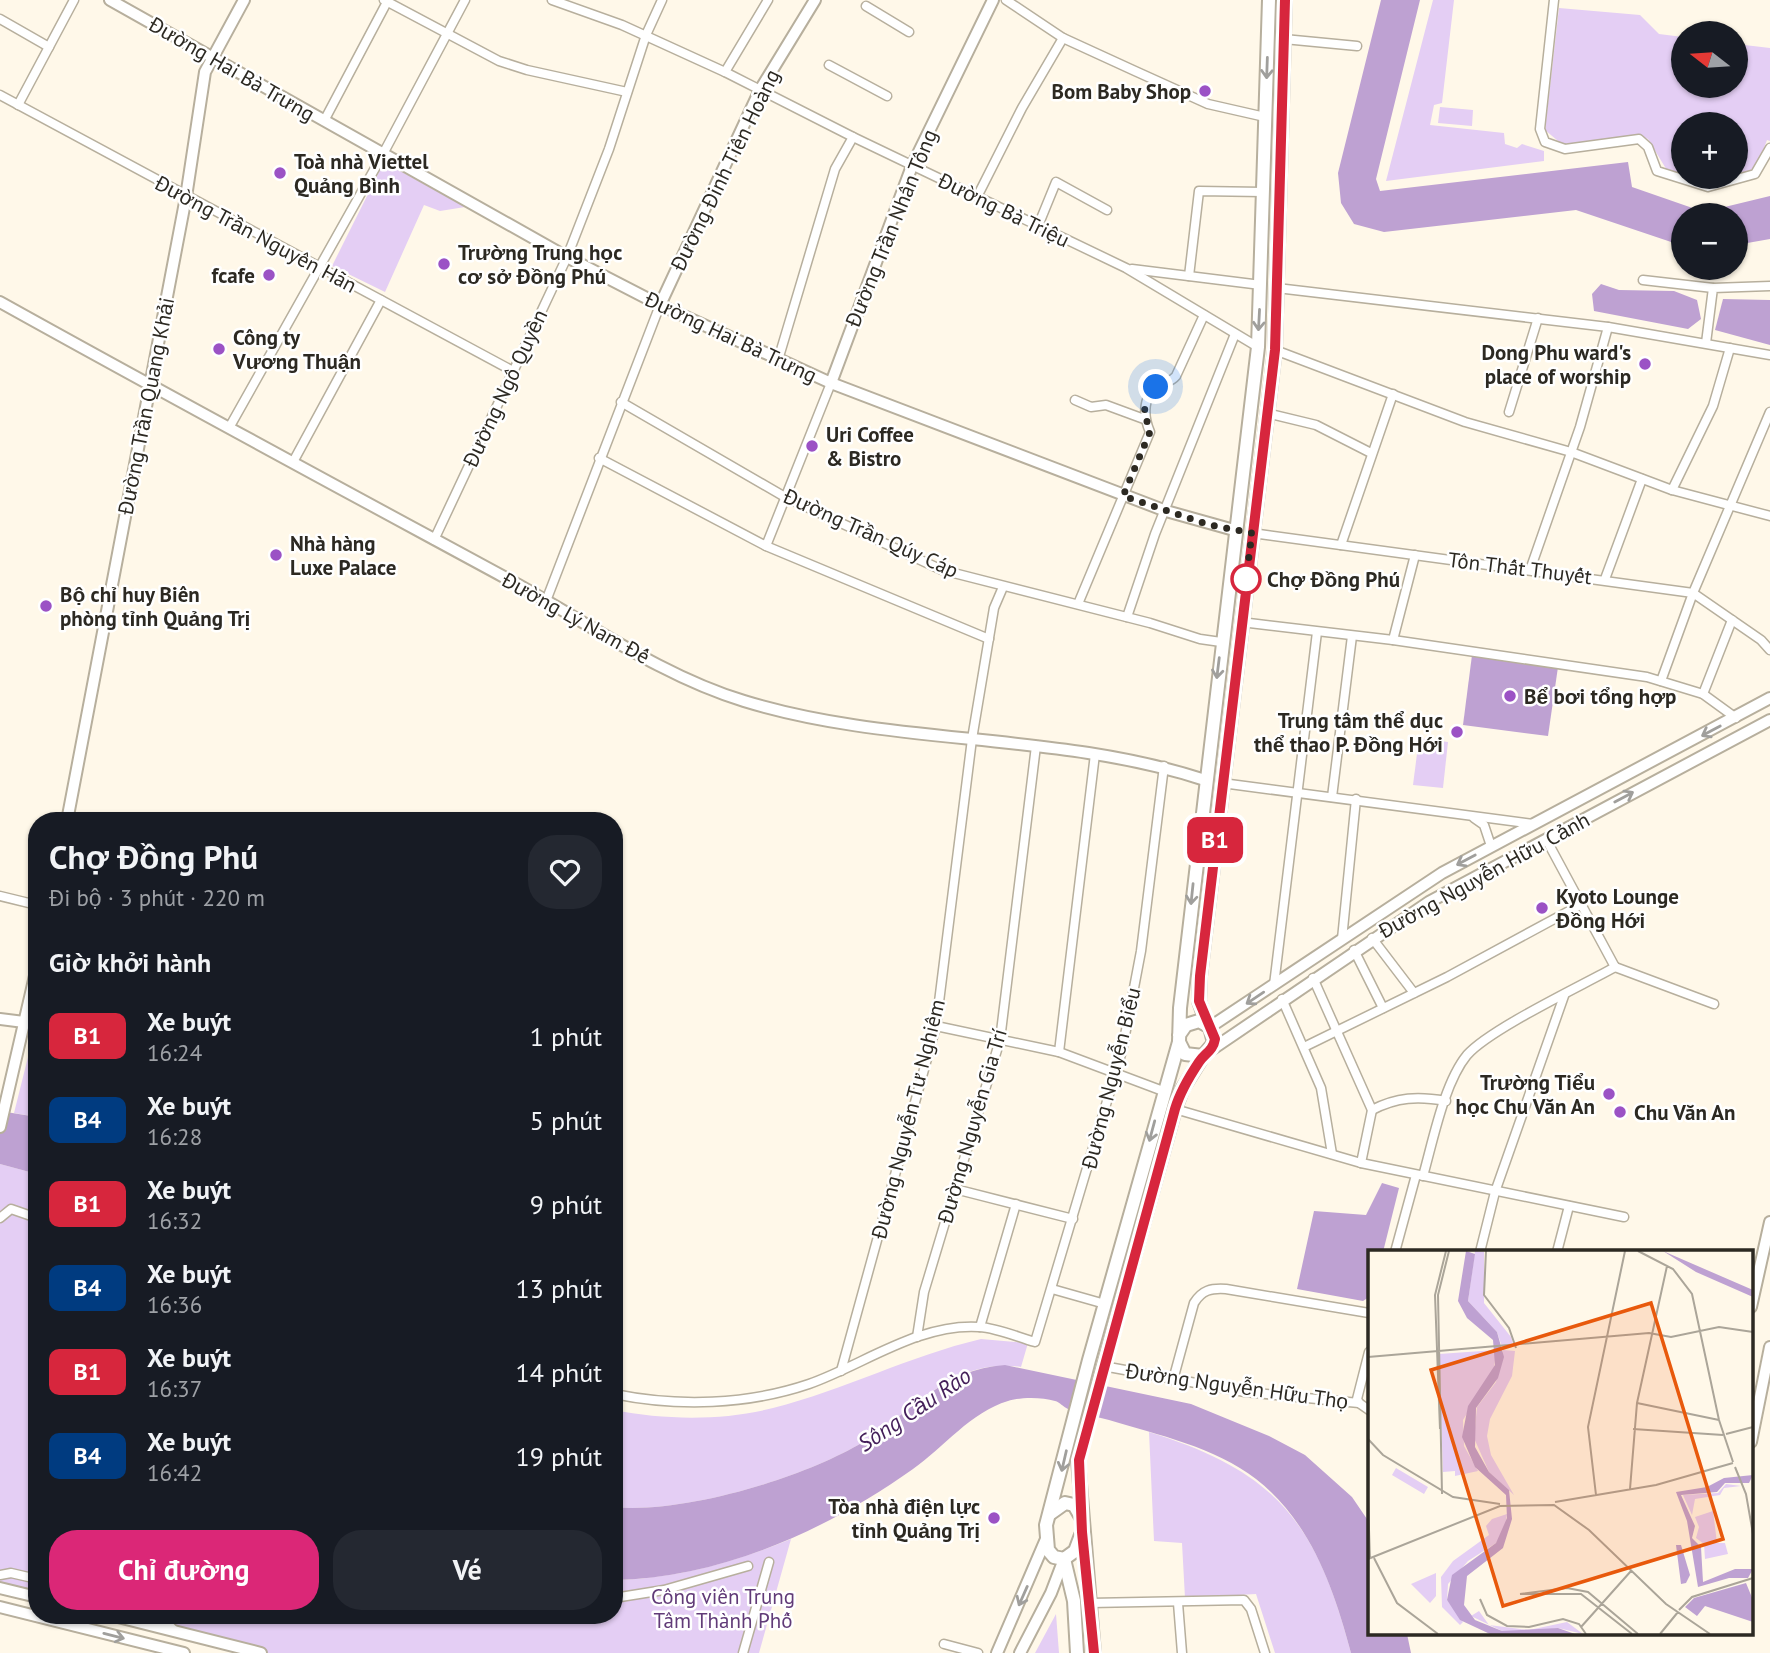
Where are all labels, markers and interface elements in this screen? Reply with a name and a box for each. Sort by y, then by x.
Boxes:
street label: Đường Hai Bà Trưng [143,10,320,127]
north arrow [1671,21,1748,98]
map controls [1671,21,1748,280]
one-way arrow [1260,56,1273,79]
street label: Đường Đinh Tiên Hoàng [664,65,786,276]
place label: Bom Baby Shop [1051,78,1191,105]
marker: Bom Baby Shop [1197,83,1213,99]
button: + [1671,112,1748,189]
street label: Đường Trần Nhân Tông [839,125,943,332]
place label: Toà nhà Viettel Quảng Bình [294,148,429,199]
marker: Toà nhà Viettel Quảng Bình [272,165,288,181]
street label: Đường Bà Triệu [933,166,1074,253]
street label: Đường Trần Nguyên Hãn [150,169,362,299]
button: − [1671,203,1748,280]
place label: Trường Trung học cơ sở Đồng Phú [458,239,622,290]
marker: Trường Trung học cơ sở Đồng Phú [436,256,452,272]
place label: fcafe [212,262,255,289]
marker: fcafe [261,267,277,283]
street label: Đường Hai Bà Trưng [640,285,821,389]
street label: Đường Trần Quang Khải [111,295,180,518]
street label: Đường Ngô Quyền [456,305,553,472]
one-way arrow [1253,308,1266,331]
place label: Công ty Vương Thuận [232,324,361,375]
place label: Dong Phu ward's place of worship [1481,339,1631,390]
marker: Công ty Vương Thuận [211,341,227,357]
marker: Dong Phu ward's place of worship [1637,356,1653,372]
your location [1138,369,1173,404]
place label: Uri Coffee & Bistro [826,421,914,472]
marker: Uri Coffee & Bistro [804,438,820,454]
street label: Đường Trần Qúy Cáp [778,482,963,584]
place label: Nhà hàng Luxe Palace [290,530,396,581]
street label: Tôn Thất Thuyết [1447,546,1593,590]
marker: Nhà hàng Luxe Palace [268,547,284,563]
marker: Chợ Đồng Phú [1231,564,1261,594]
street label: Đường Lý Nam Đế [496,566,655,670]
place label: Chợ Đồng Phú [1267,566,1400,593]
place label: Bộ chỉ huy Biên phòng tỉnh Quảng Trị [60,581,250,632]
marker: Bộ chỉ huy Biên phòng tỉnh Quảng Trị [38,598,54,614]
one-way arrow [1211,656,1224,678]
place label: Bể bơi tổng hợp [1524,683,1676,710]
marker: Bể bơi tổng hợp [1502,688,1518,704]
place label: Trung tâm thể dục thể thao P. Đồng Hới [1254,707,1443,758]
marker: Trung tâm thể dục thể thao P. Đồng Hới [1449,724,1465,740]
one-way arrow [1701,724,1721,738]
one-way arrow [1613,790,1633,804]
street label: Đường Nguyễn Hữu Cảnh [1373,806,1594,945]
line badge: B1 [1184,817,1246,863]
text: B1 [1201,824,1229,855]
text: Chợ Đồng Phú [49,835,258,878]
button: heart [528,835,602,909]
one-way arrow [1456,854,1477,867]
one-way arrow [1186,882,1199,904]
text: Đi bộ · 3 phút · 220 m [49,883,265,912]
place label: Kyoto Lounge Đồng Hới [1555,883,1679,934]
marker: Kyoto Lounge Đồng Hới [1534,900,1550,916]
text: Giờ khởi hành [49,946,211,979]
street label: Đường Nguyễn Biểu [1075,984,1147,1173]
one-way arrow [1246,991,1265,1005]
street label: Đường Nguyễn Tư Nghiêm [865,996,951,1243]
text: Xe buýt [147,1005,231,1038]
text: B1 [74,1020,101,1051]
text: 1 phút [530,1020,602,1053]
street label: Đường Nguyễn Gia Trí [931,1025,1013,1227]
text: 16:24 [147,1038,202,1067]
place label: Trường Tiểu học Chu Văn An [1456,1069,1595,1120]
marker: Trường Tiểu học Chu Văn An [1601,1086,1617,1102]
text: Xe buýt [147,1089,231,1122]
place label: Chu Văn An [1634,1099,1736,1126]
text: B4 [74,1104,101,1135]
text: 5 phút [530,1104,602,1137]
marker: Chu Văn An [1612,1104,1628,1120]
one-way arrow [1145,1119,1158,1142]
text: 16:28 [147,1122,202,1151]
text: Xe buýt [147,1173,231,1206]
text: B1 [74,1188,101,1219]
text: 9 phút [530,1188,602,1221]
text: 16:32 [147,1206,202,1235]
inset map [1368,1250,1752,1636]
text: Xe buýt [147,1257,231,1290]
text: B4 [74,1272,101,1303]
text: 13 phút [516,1272,602,1305]
text: 16:36 [147,1290,202,1319]
text: Xe buýt [147,1341,231,1374]
text: B1 [74,1356,101,1387]
text: 14 phút [516,1356,602,1389]
street label: Đường Nguyễn Hữu Thọ [1123,1357,1350,1415]
water label: Sông Cầu Rào [852,1360,976,1458]
text: 16:37 [147,1374,202,1403]
text: Xe buýt [147,1425,231,1458]
text: B4 [74,1440,101,1471]
text: 19 phút [516,1440,602,1473]
one-way arrow [1057,1449,1070,1472]
text: 16:42 [147,1458,202,1487]
place label: Tòa nhà điện lực tỉnh Quảng Trị [828,1493,980,1544]
marker: Tòa nhà điện lực tỉnh Quảng Trị [986,1510,1002,1526]
button: Chỉ đường [49,1530,319,1610]
button: Vé [333,1530,602,1610]
park label: Công viên Trung Tâm Thành Phố [651,1583,795,1634]
one-way arrow [1016,1585,1029,1606]
one-way arrow [102,1630,125,1643]

